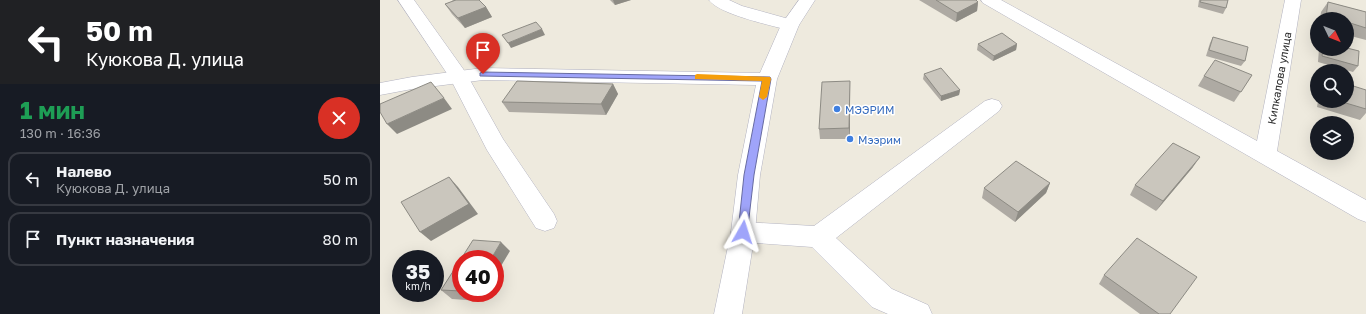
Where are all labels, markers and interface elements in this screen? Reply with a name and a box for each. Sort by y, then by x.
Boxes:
north arrow [1310,12,1354,56]
map controls [1310,12,1354,160]
text: 50 m [86,14,153,47]
icon: left [20,16,72,68]
street label: Кипкалова улица [1264,31,1294,125]
pin [466,33,500,74]
icon: arrive [472,39,494,61]
text: Куюкова Д. улица [86,48,244,70]
button: search [1310,64,1354,108]
text: 1 мин [20,95,85,124]
button: close [318,97,360,139]
place label: МЭЭРИМ [845,103,894,116]
marker: МЭЭРИМ [832,104,842,114]
button: layers [1310,116,1354,160]
text: 130 m · 16:36 [20,125,101,141]
place label: Мээрим [858,133,901,146]
marker: Мээрим [845,134,855,144]
text: Налево [56,162,112,180]
icon: left [22,168,44,190]
text: 50 m [323,170,358,188]
text: Куюкова Д. улица [56,180,170,196]
position arrow [722,211,764,253]
icon: arrive [22,228,44,250]
text: Пункт назначения [56,230,194,248]
text: 80 m [323,230,358,248]
speed limit sign: 40 [452,250,504,302]
text: 35 [406,259,430,283]
text: km/h [405,280,431,292]

